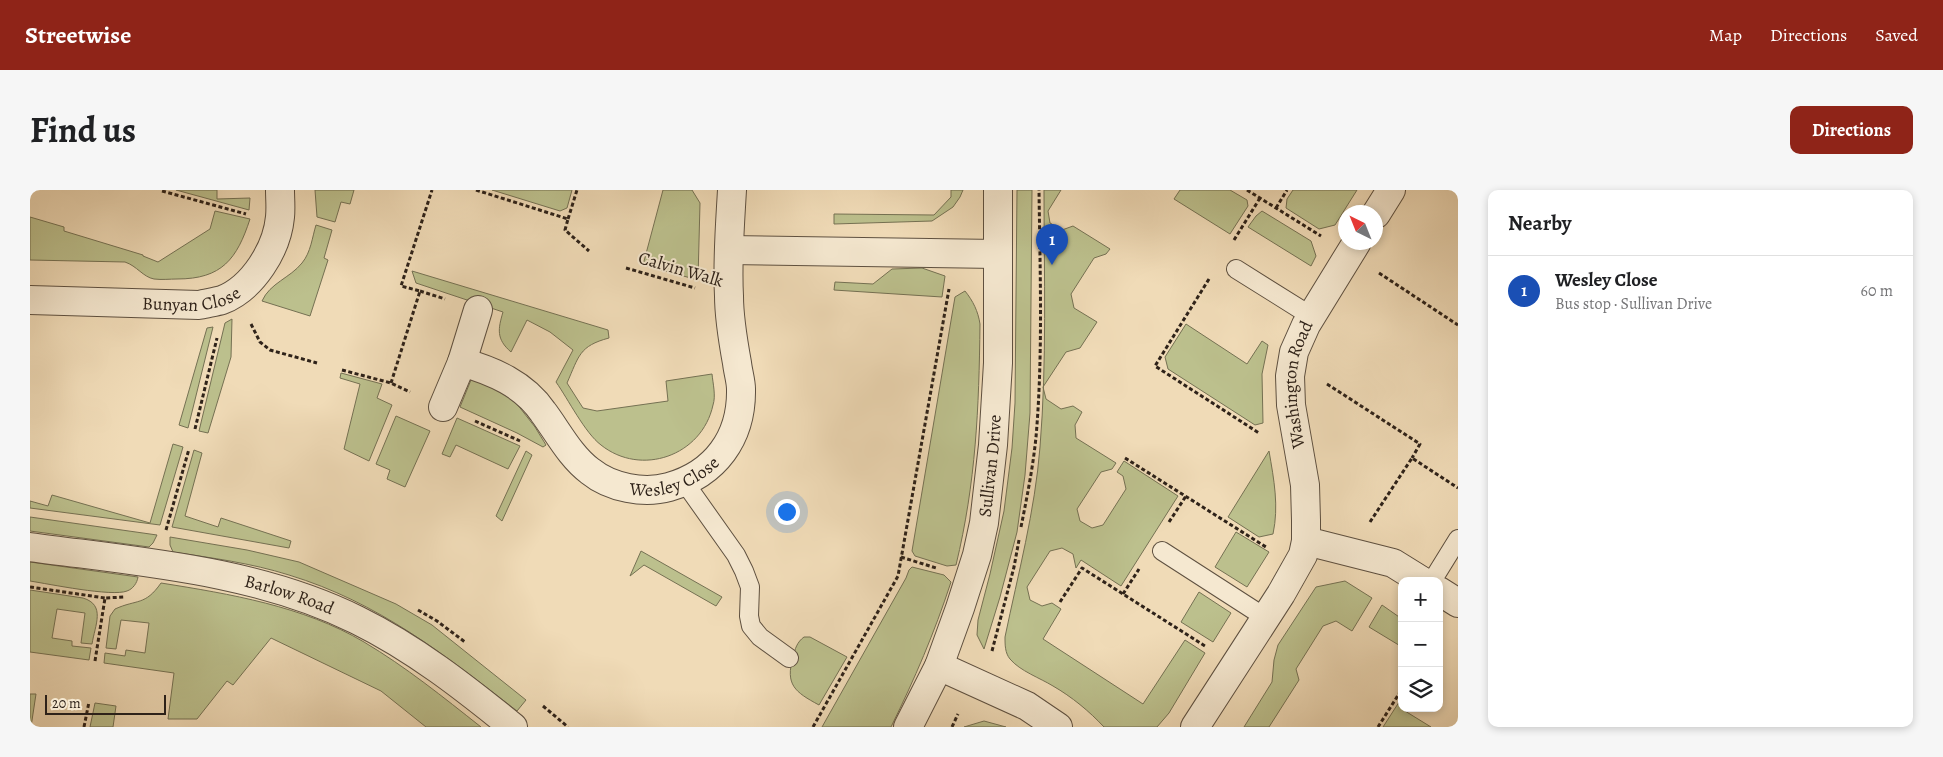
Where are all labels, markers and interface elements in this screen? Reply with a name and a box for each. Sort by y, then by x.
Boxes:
text: Streetwise [25,19,131,51]
text: Map [1709,23,1742,47]
text: Directions [1770,23,1847,47]
text: Saved [1875,23,1918,47]
text: Find us [30,106,136,154]
button: Directions [1790,106,1913,154]
north arrow [1338,205,1383,250]
text: Nearby [1508,209,1571,237]
pin: 1 [1036,224,1068,265]
street label: Calvin Walk [636,245,726,293]
text: Wesley Close [1555,267,1658,293]
text: 1 [1521,280,1527,302]
text: 60 m [1861,280,1893,302]
street label: Bunyan Close [142,281,245,317]
text: Bus stop · Sullivan Drive [1555,293,1712,315]
street label: Washington Road [1278,317,1319,451]
street label: Sullivan Drive [973,414,1007,519]
street label: Wesley Close [627,451,724,502]
your location [774,499,800,525]
street label: Barlow Road [242,569,338,620]
map controls [1398,577,1443,712]
button: + [1398,577,1443,622]
button: − [1398,622,1443,667]
button: layers [1398,667,1443,712]
scale bar [45,692,166,715]
text: 20 m [52,694,81,713]

